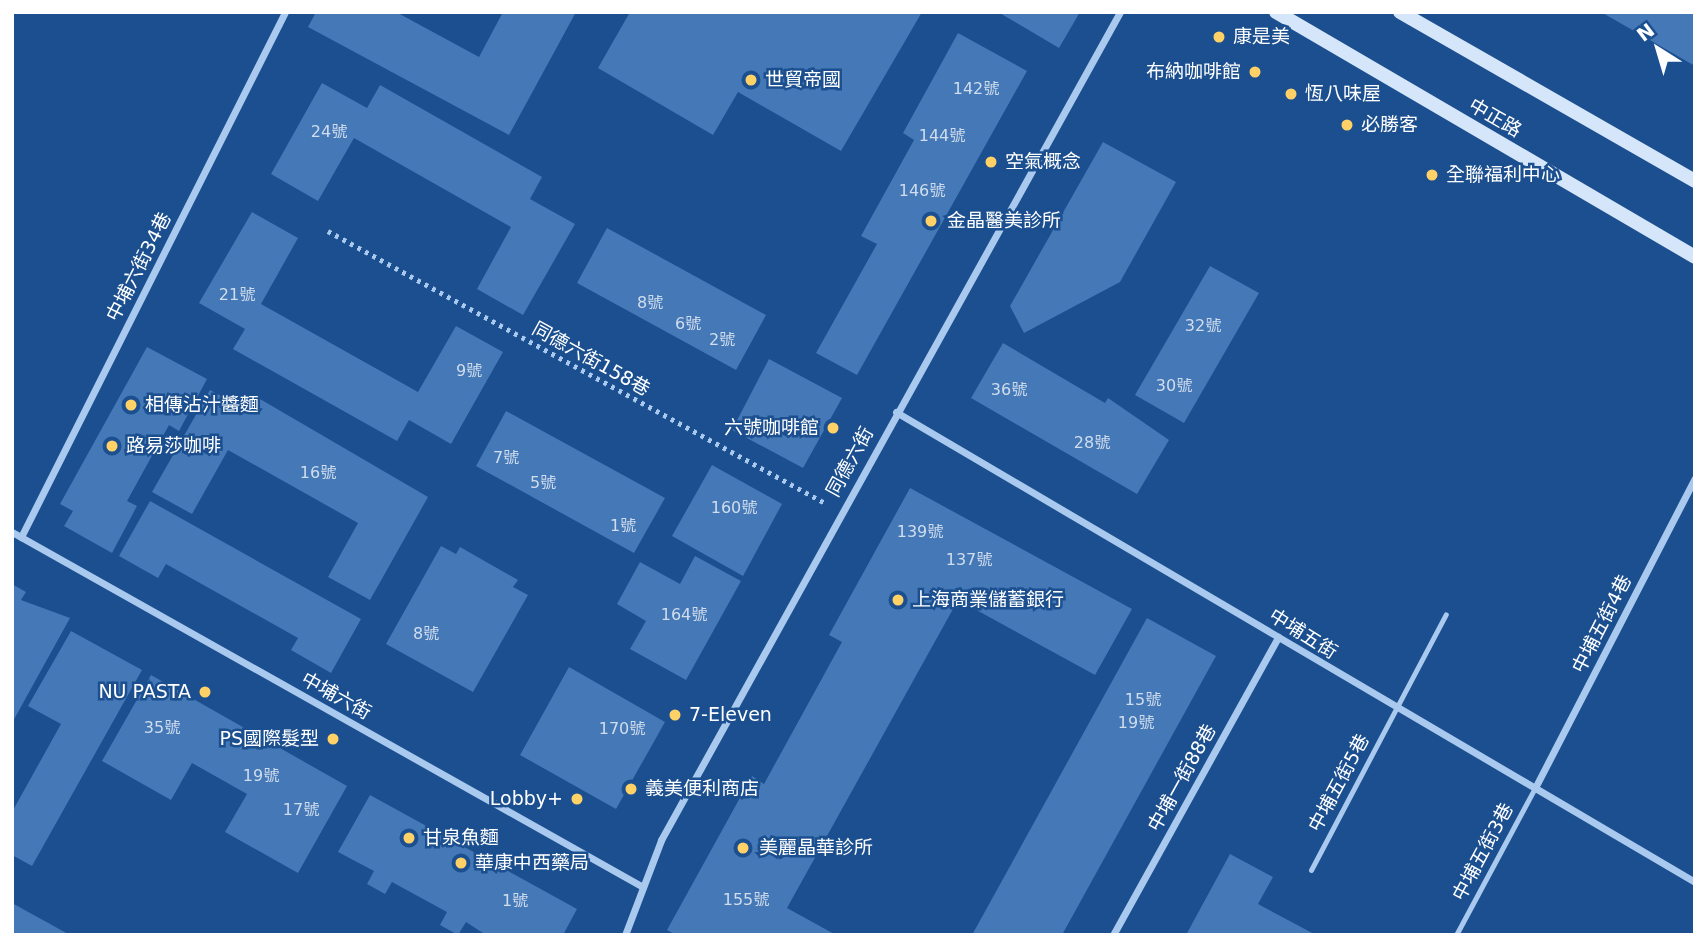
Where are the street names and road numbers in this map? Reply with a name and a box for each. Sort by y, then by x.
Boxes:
street label: 中正路 [1465,94,1525,142]
street label: 中埔六街34巷 [102,209,176,325]
street label: 同德六街158巷 [528,317,654,401]
street label: 同德六街 [822,423,878,501]
street label: 中埔五街4巷 [1568,571,1636,677]
street label: 中埔五街 [1265,604,1341,664]
street label: 中埔六街 [297,668,375,724]
street label: 中埔一街88巷 [1143,720,1221,836]
street label: 中埔五街5巷 [1304,730,1374,836]
street label: 中埔五街3巷 [1448,799,1518,905]

